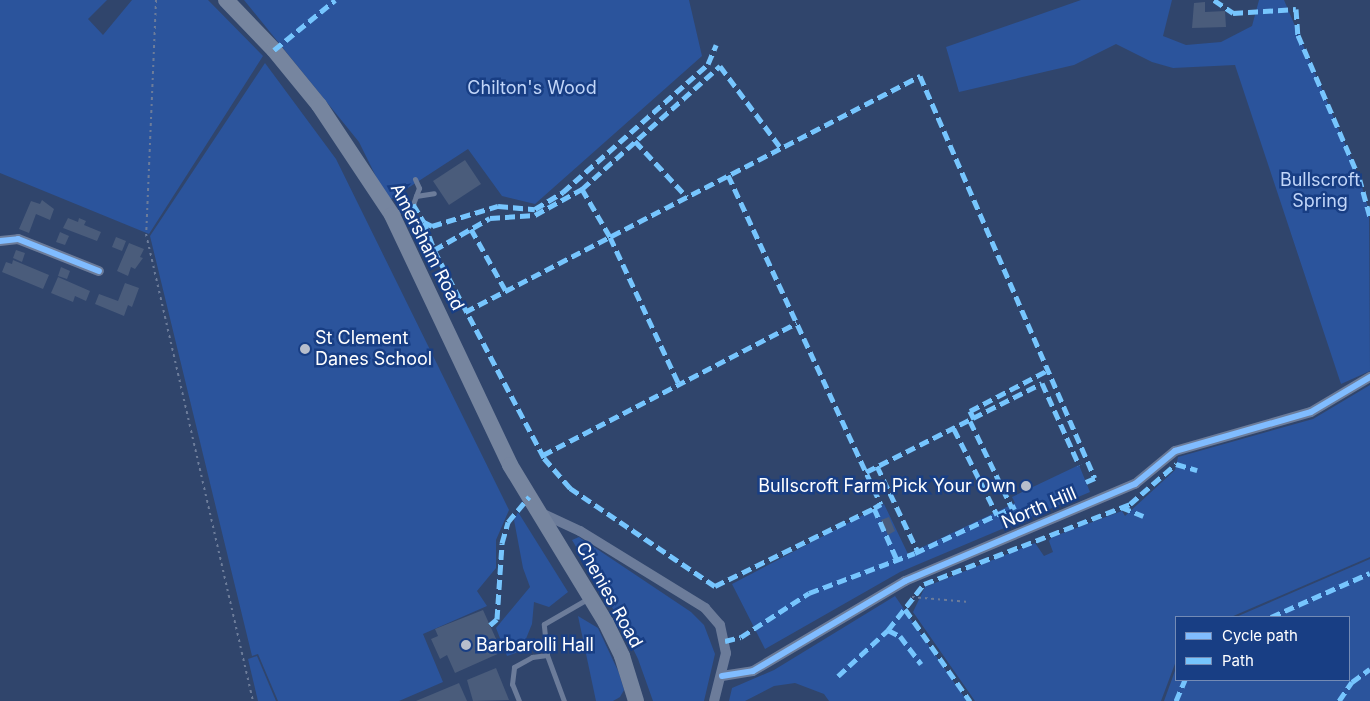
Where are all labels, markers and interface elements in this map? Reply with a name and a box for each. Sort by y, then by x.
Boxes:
park label: Chilton's Wood [467,77,597,99]
park label: Bullscroft Spring [1280,170,1360,212]
street label: Amersham Road [386,180,468,314]
place label: St Clement Danes School [315,328,432,370]
marker: St Clement Danes School [299,343,311,355]
place label: Bullscroft Farm Pick Your Own [758,475,1016,497]
marker: Bullscroft Farm Pick Your Own [1020,480,1032,492]
street label: North Hill [998,483,1080,533]
street label: Chenies Road [571,538,647,652]
legend [1175,616,1350,681]
text: Cycle path [1222,626,1298,645]
place label: Barbarolli Hall [476,634,594,656]
marker: Barbarolli Hall [460,639,472,651]
text: Path [1222,651,1254,670]

